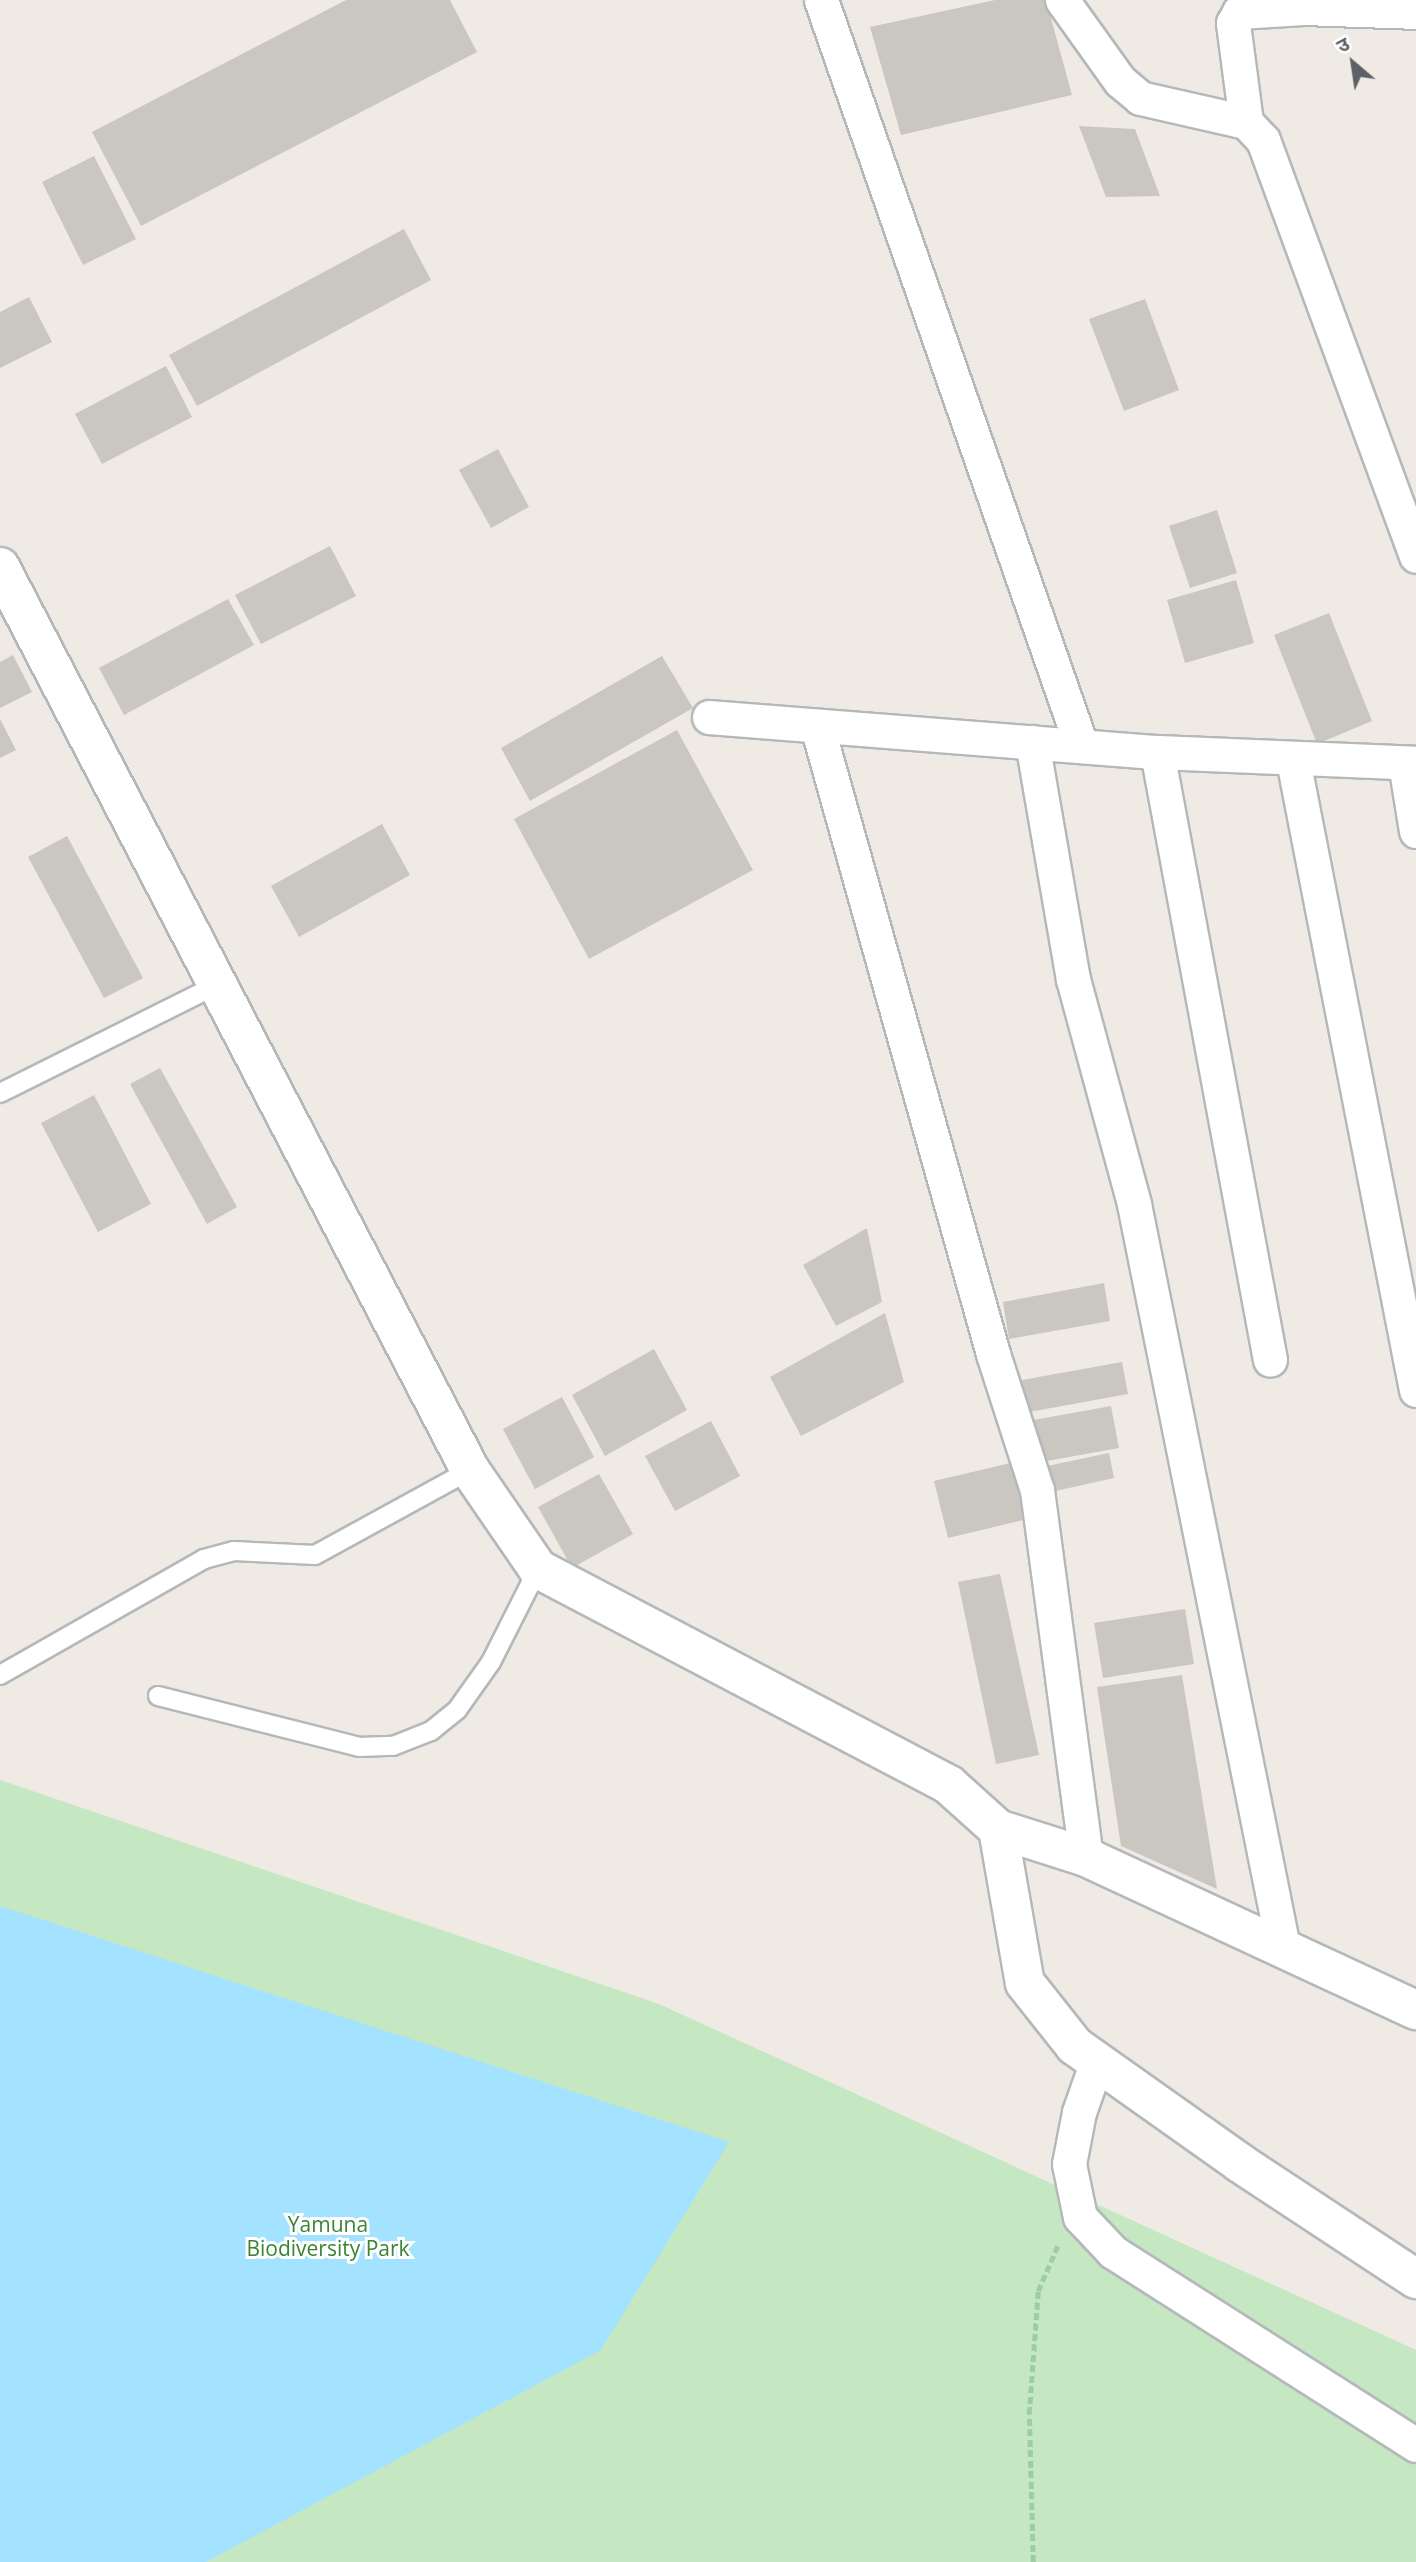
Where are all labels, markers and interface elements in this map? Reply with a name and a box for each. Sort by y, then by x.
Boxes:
north arrow [1318,28,1388,98]
text: उ [1332,31,1354,59]
park label: Yamuna Biodiversity Park [246,2211,410,2261]

